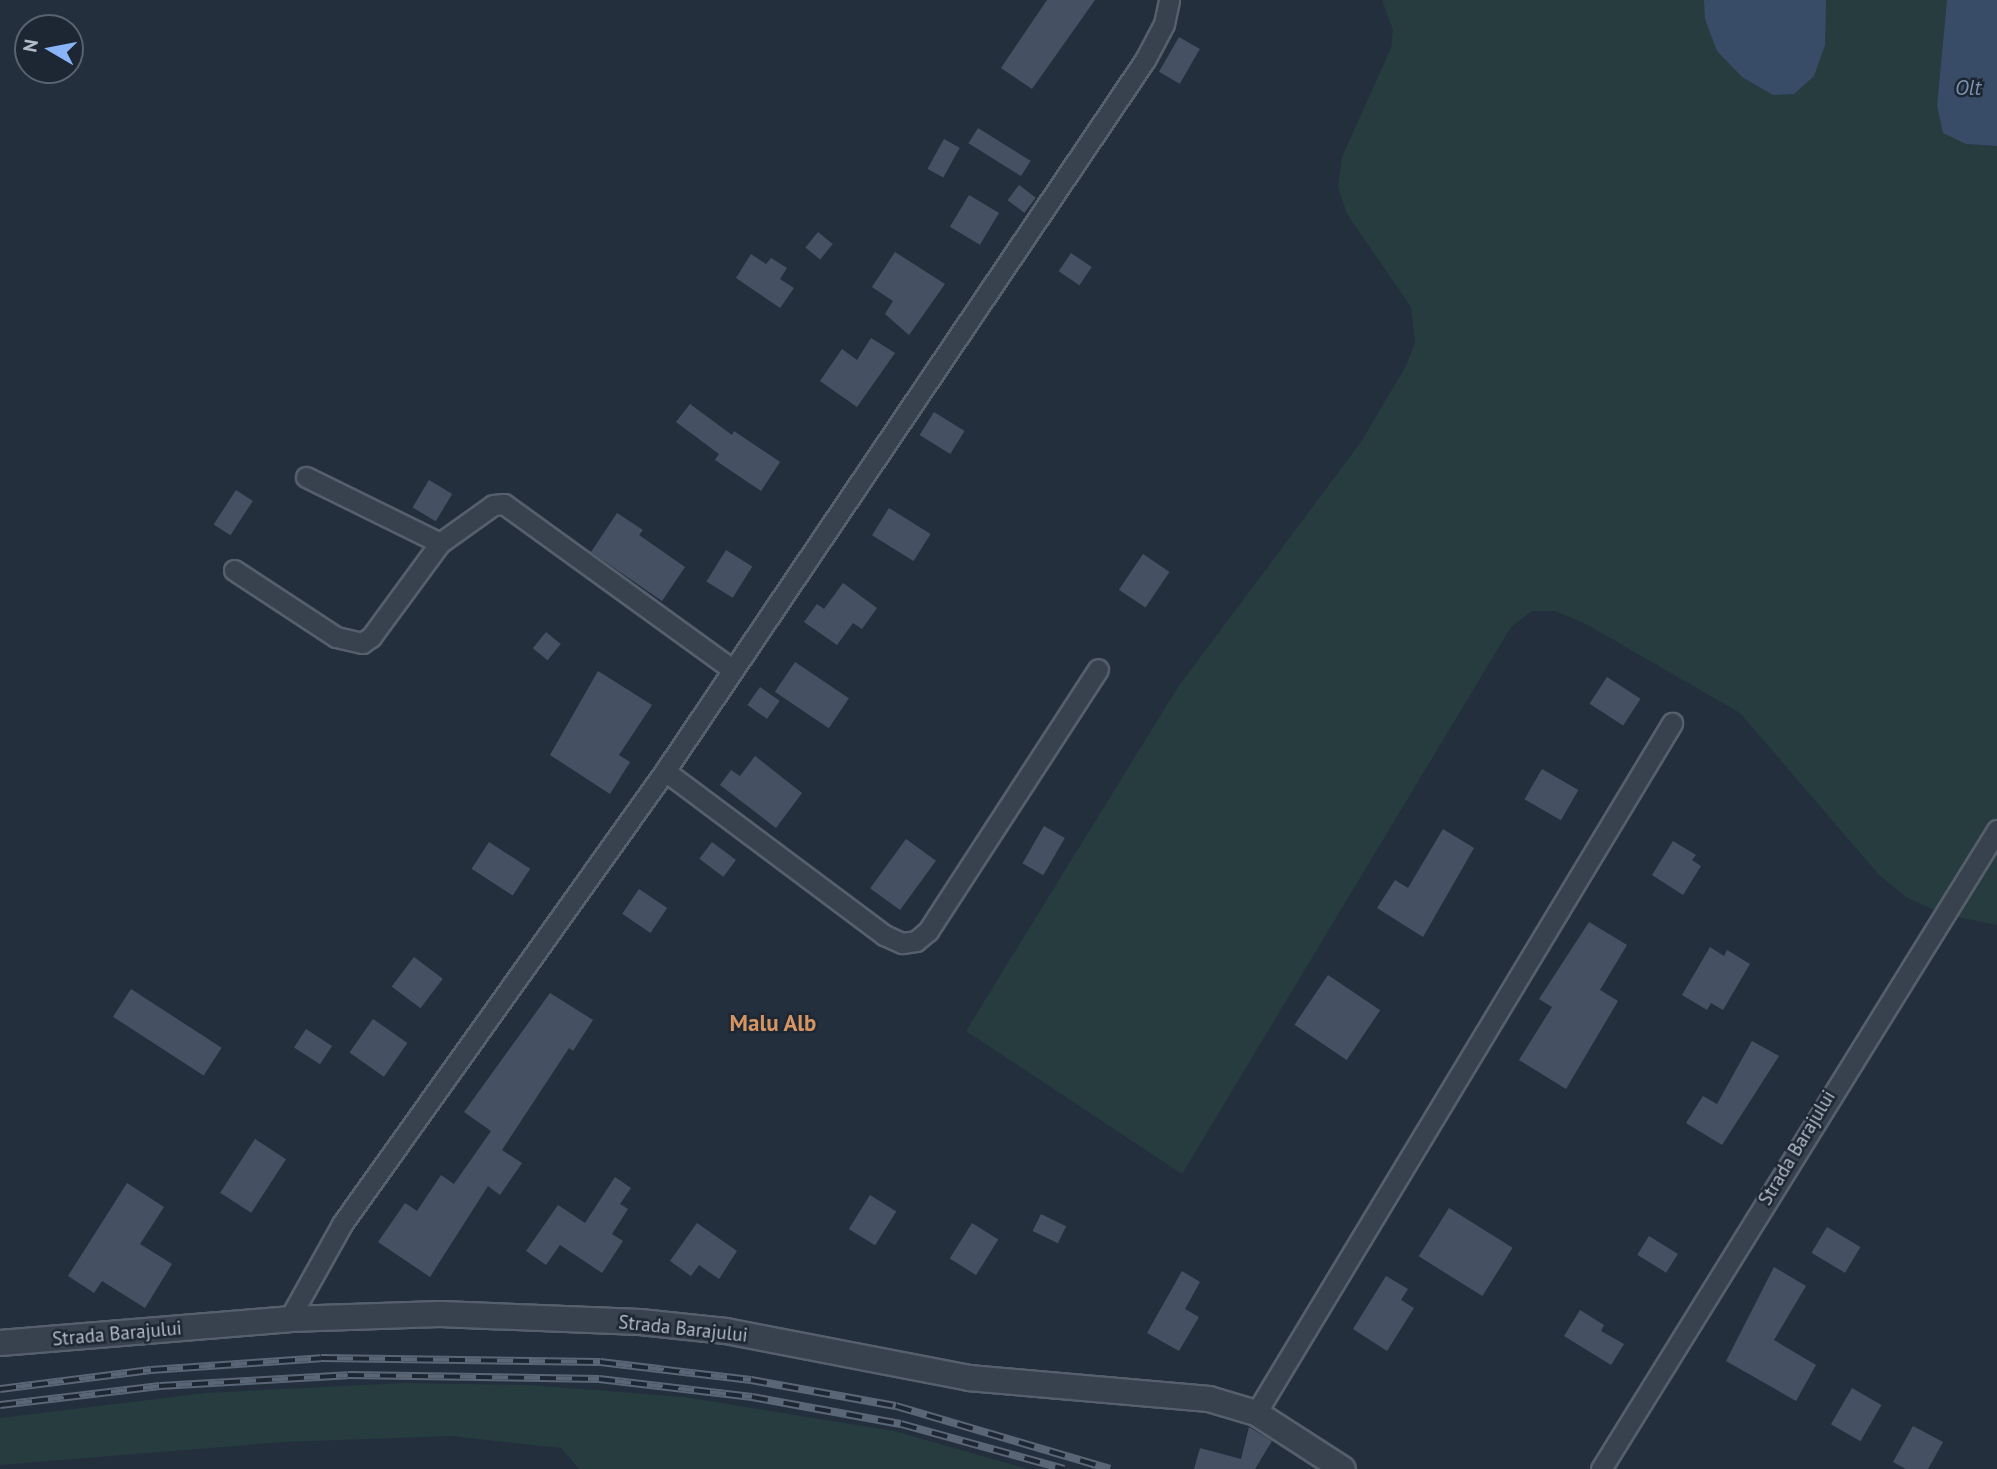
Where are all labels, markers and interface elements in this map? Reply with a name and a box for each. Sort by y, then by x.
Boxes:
north arrow [14,14,84,84]
text: N [17,37,43,54]
water label: Olt [1955,75,1981,101]
district label: Malu Alb [729,1009,817,1037]
street label: Strada Barajului [1754,1087,1840,1209]
street label: Strada Barajului [617,1311,749,1347]
street label: Strada Barajului [51,1317,183,1351]

